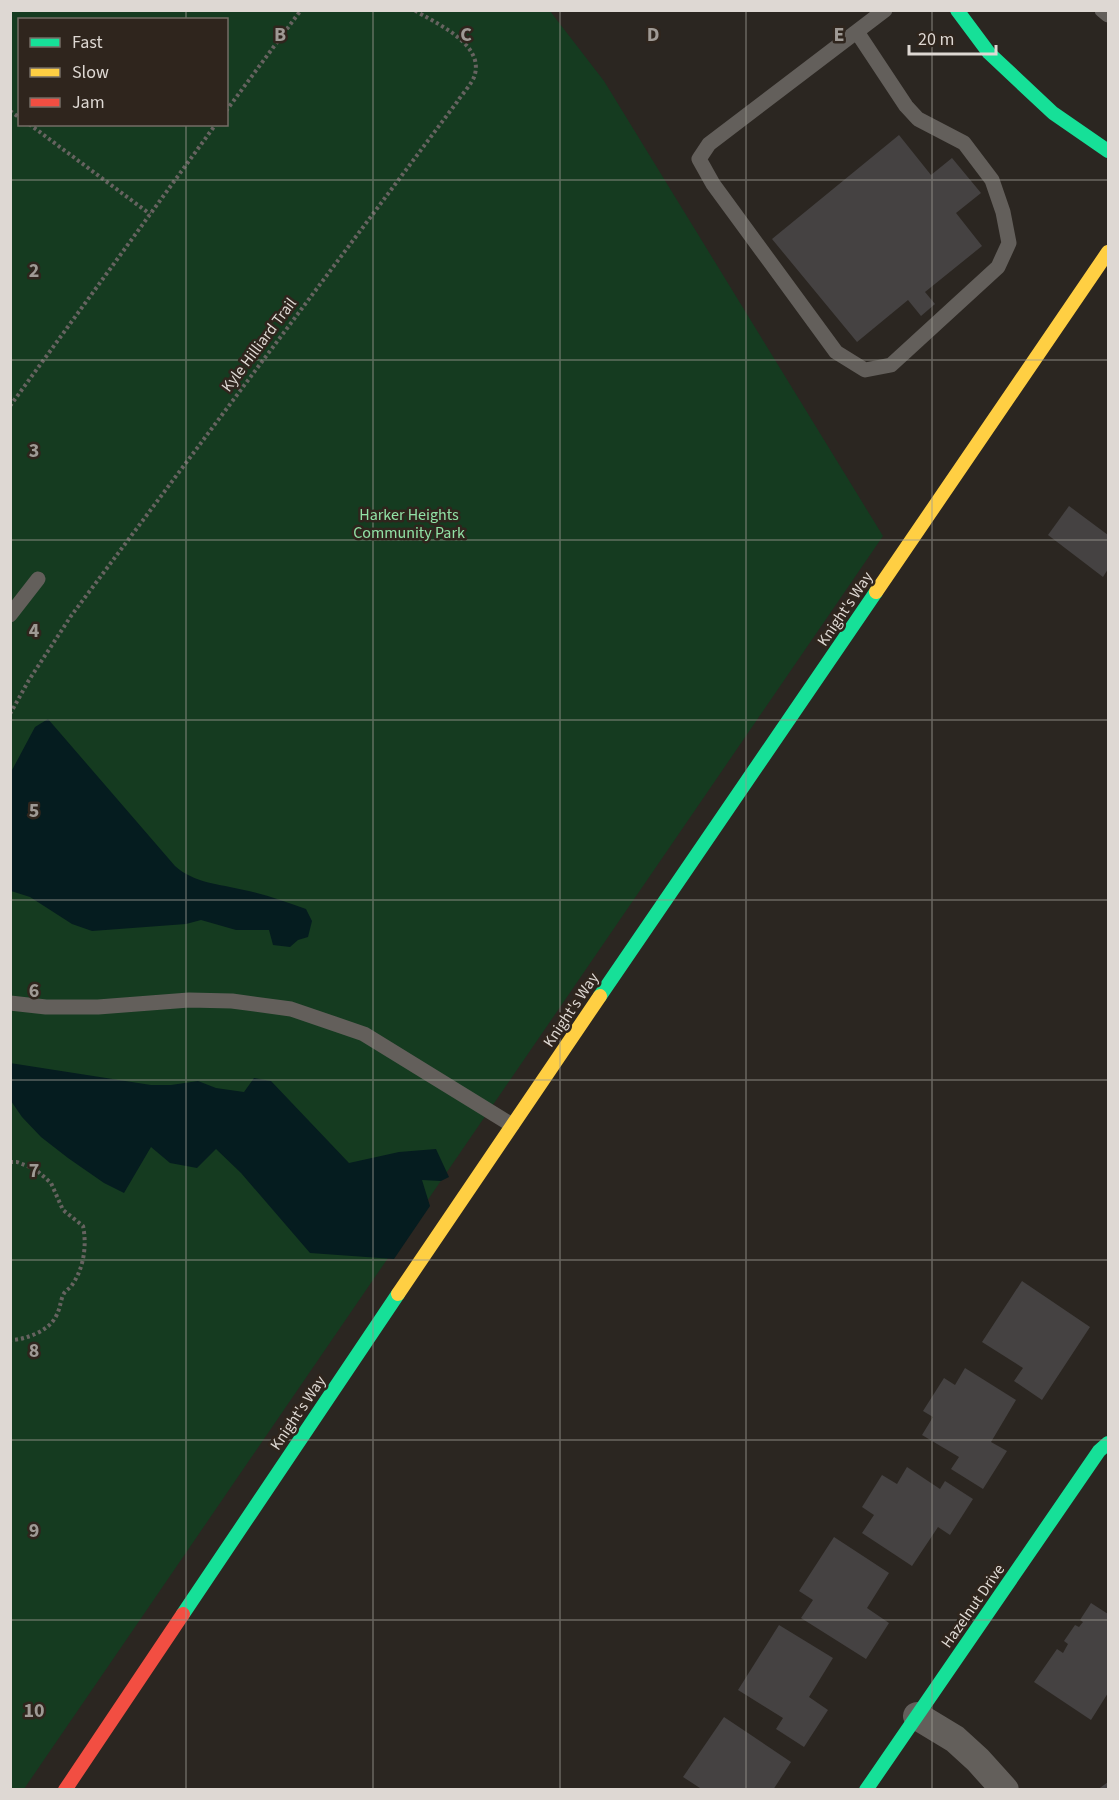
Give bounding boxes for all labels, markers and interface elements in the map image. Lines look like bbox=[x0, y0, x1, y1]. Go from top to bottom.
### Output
legend bbox=[18, 18, 228, 126]
scale bar bbox=[909, 18, 996, 56]
text: B bbox=[274, 21, 286, 49]
text: C bbox=[460, 21, 472, 49]
text: D bbox=[647, 21, 659, 49]
text: E bbox=[834, 21, 844, 49]
text: 20 m bbox=[918, 27, 954, 52]
text: Fast bbox=[72, 30, 103, 55]
text: Slow bbox=[72, 60, 109, 85]
text: Jam bbox=[72, 90, 105, 115]
text: 2 bbox=[29, 257, 39, 285]
street label: Kyle Hilliard Trail bbox=[216, 293, 302, 397]
text: 3 bbox=[29, 437, 39, 465]
park label: Harker Heights Community Park bbox=[353, 504, 465, 544]
street label: Knight's Way bbox=[812, 567, 878, 651]
text: 4 bbox=[29, 617, 40, 645]
text: 5 bbox=[29, 797, 39, 825]
street label: Knight's Way bbox=[538, 968, 604, 1052]
text: 6 bbox=[29, 977, 39, 1005]
text: 7 bbox=[29, 1157, 39, 1185]
text: 8 bbox=[29, 1337, 39, 1365]
street label: Knight's Way bbox=[265, 1371, 331, 1455]
text: 9 bbox=[29, 1517, 39, 1545]
street label: Hazelnut Drive bbox=[936, 1560, 1010, 1652]
text: 10 bbox=[23, 1697, 45, 1725]

